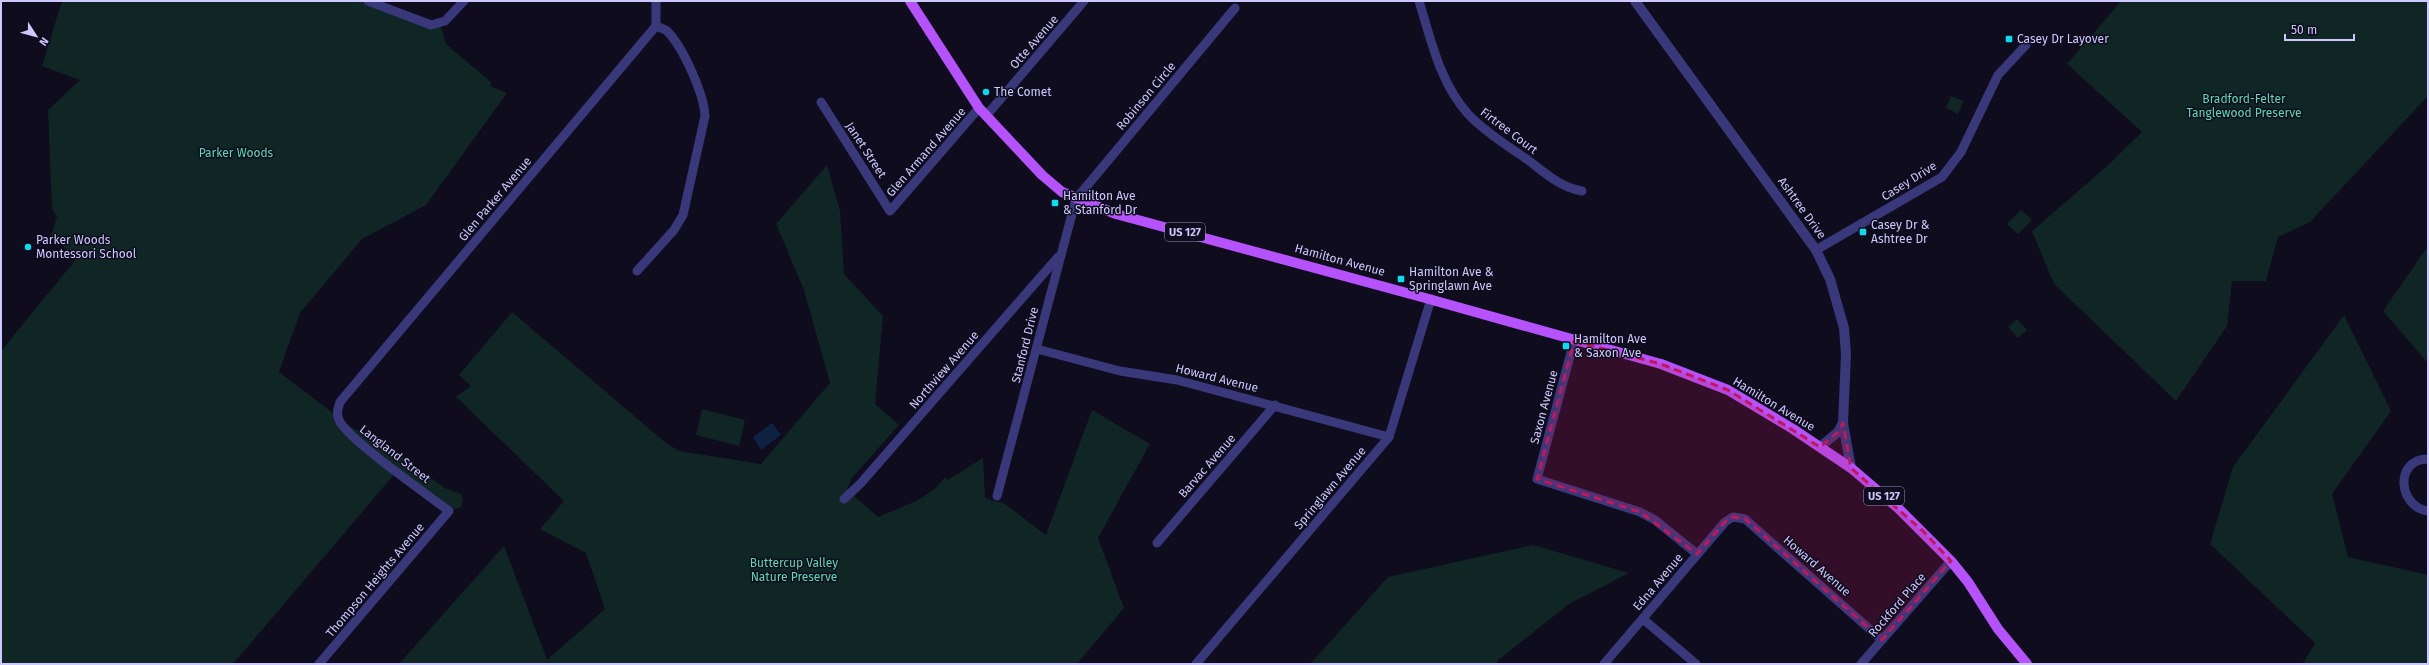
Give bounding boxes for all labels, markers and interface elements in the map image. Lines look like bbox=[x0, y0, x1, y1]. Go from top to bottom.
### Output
street label: Otte Avenue bbox=[1007, 12, 1061, 72]
north arrow bbox=[16, 16, 56, 56]
scale bar bbox=[2285, 16, 2354, 42]
text: 50 m bbox=[2291, 23, 2317, 37]
place label: Casey Dr Layover bbox=[2017, 32, 2109, 46]
marker: Casey Dr Layover bbox=[2004, 34, 2014, 44]
text: N bbox=[36, 35, 51, 48]
street label: Robinson Circle bbox=[1113, 59, 1179, 133]
place label: The Comet bbox=[994, 85, 1052, 99]
marker: The Comet bbox=[981, 87, 991, 97]
park label: Bradford-Felter Tanglewood Preserve bbox=[2186, 92, 2302, 120]
street label: Glen Armand Avenue bbox=[884, 105, 968, 199]
street label: Firtree Court bbox=[1478, 105, 1541, 157]
street label: Janet Street bbox=[843, 119, 890, 181]
park label: Parker Woods bbox=[199, 146, 274, 160]
street label: Glen Parker Avenue bbox=[456, 154, 534, 244]
street label: Casey Drive bbox=[1879, 159, 1939, 203]
street label: Ashtree Drive bbox=[1775, 175, 1829, 241]
place label: Hamilton Ave & Stanford Dr bbox=[1063, 189, 1138, 217]
marker: Hamilton Ave & Stanford Dr bbox=[1050, 198, 1060, 208]
place label: Casey Dr & Ashtree Dr bbox=[1871, 218, 1930, 246]
road number: US 127 bbox=[1165, 223, 1205, 241]
marker: Casey Dr & Ashtree Dr bbox=[1858, 227, 1868, 237]
place label: Parker Woods Montessori School bbox=[36, 233, 137, 261]
street label: Hamilton Avenue bbox=[1293, 241, 1387, 279]
marker: Parker Woods Montessori School bbox=[23, 242, 33, 252]
place label: Hamilton Ave & Springlawn Ave bbox=[1409, 265, 1494, 293]
marker: Hamilton Ave & Springlawn Ave bbox=[1396, 274, 1406, 284]
street label: Stanford Drive bbox=[1009, 305, 1041, 385]
street label: Northview Avenue bbox=[906, 328, 982, 412]
place label: Hamilton Ave & Saxon Ave bbox=[1574, 332, 1647, 360]
marker: Hamilton Ave & Saxon Ave bbox=[1561, 341, 1571, 351]
street label: Howard Avenue bbox=[1174, 361, 1260, 395]
street label: Saxon Avenue bbox=[1527, 369, 1561, 445]
street label: Hamilton Avenue bbox=[1731, 374, 1817, 434]
street label: Langland Street bbox=[357, 422, 434, 486]
street label: Barvac Avenue bbox=[1176, 431, 1238, 501]
street label: Springlawn Avenue bbox=[1291, 444, 1369, 532]
road number: US 127 bbox=[1864, 487, 1904, 505]
street label: Thompson Heights Avenue bbox=[323, 520, 427, 640]
street label: Howard Avenue bbox=[1780, 533, 1854, 599]
street label: Edna Avenue bbox=[1630, 551, 1686, 613]
park label: Buttercup Valley Nature Preserve bbox=[750, 556, 838, 584]
street label: Rockford Place bbox=[1865, 570, 1929, 640]

